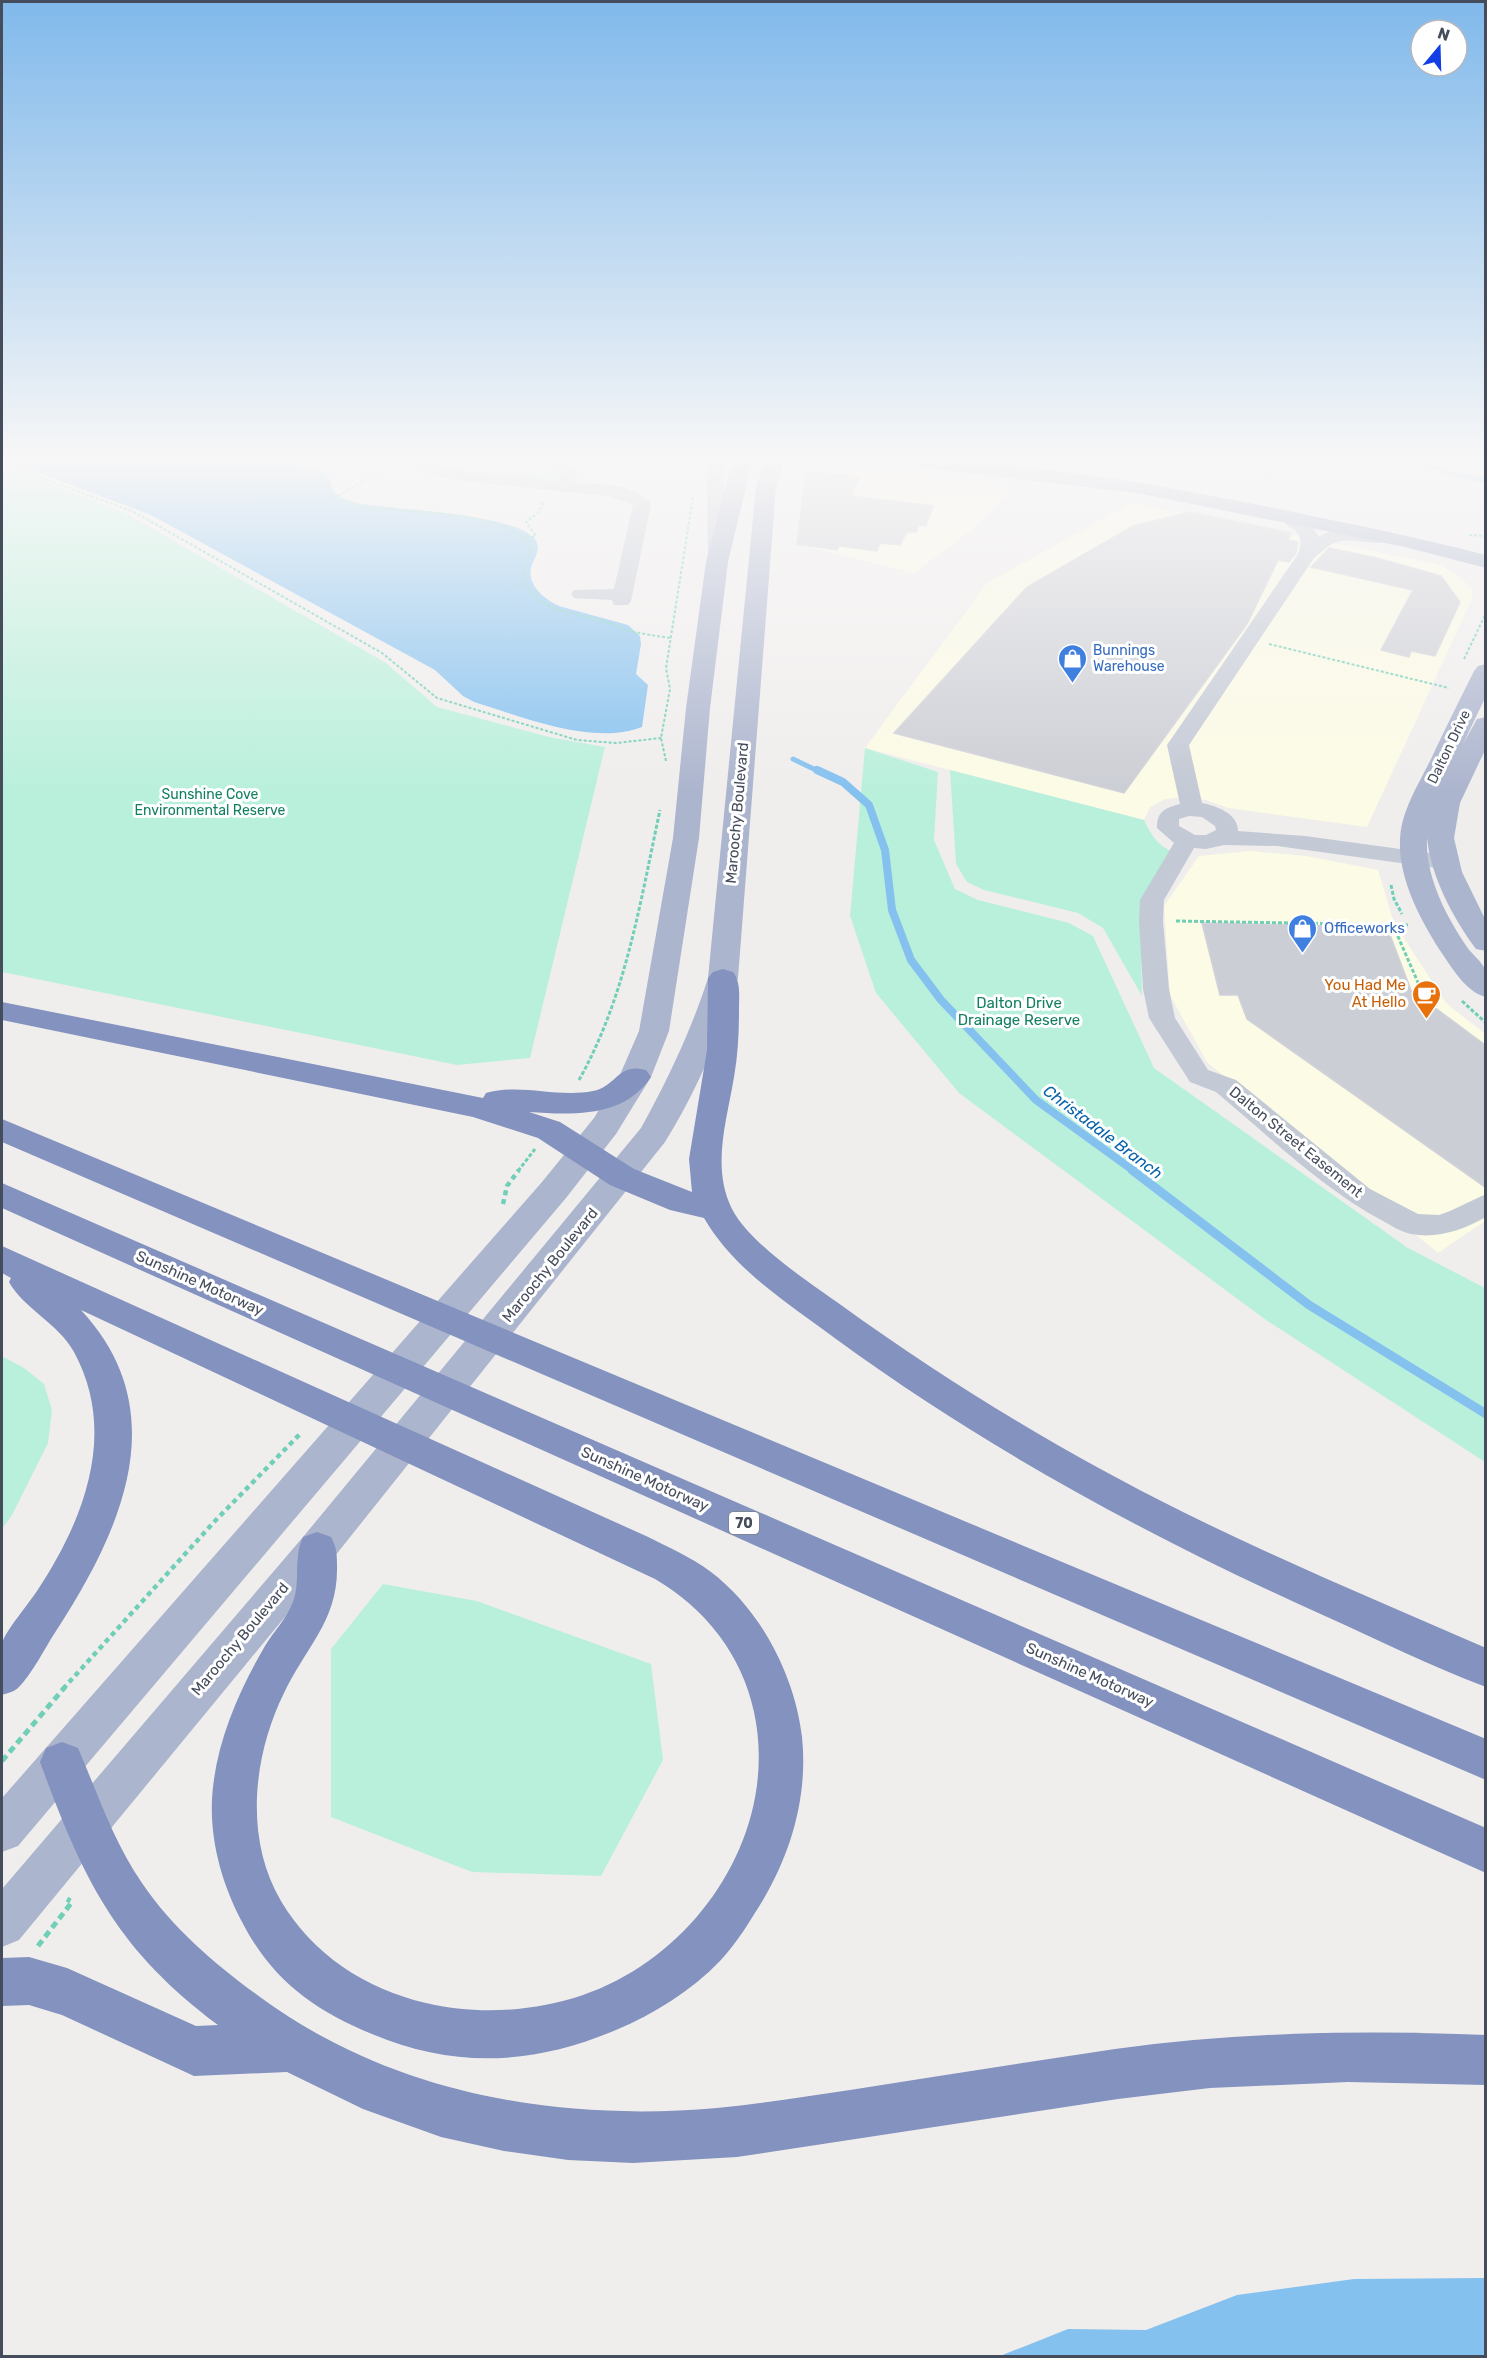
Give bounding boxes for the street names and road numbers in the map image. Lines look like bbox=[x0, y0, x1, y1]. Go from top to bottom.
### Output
street label: Dalton Drive bbox=[1424, 707, 1474, 787]
street label: Maroochy Boulevard bbox=[722, 742, 752, 884]
street label: Dalton Street Easement bbox=[1226, 1083, 1366, 1201]
street label: Maroochy Boulevard bbox=[498, 1204, 602, 1326]
street label: Sunshine Motorway bbox=[133, 1247, 267, 1319]
street label: Sunshine Motorway bbox=[578, 1443, 712, 1515]
road number: 70 bbox=[729, 1512, 759, 1534]
street label: Maroochy Boulevard bbox=[188, 1579, 292, 1699]
street label: Sunshine Motorway bbox=[1023, 1639, 1157, 1711]

